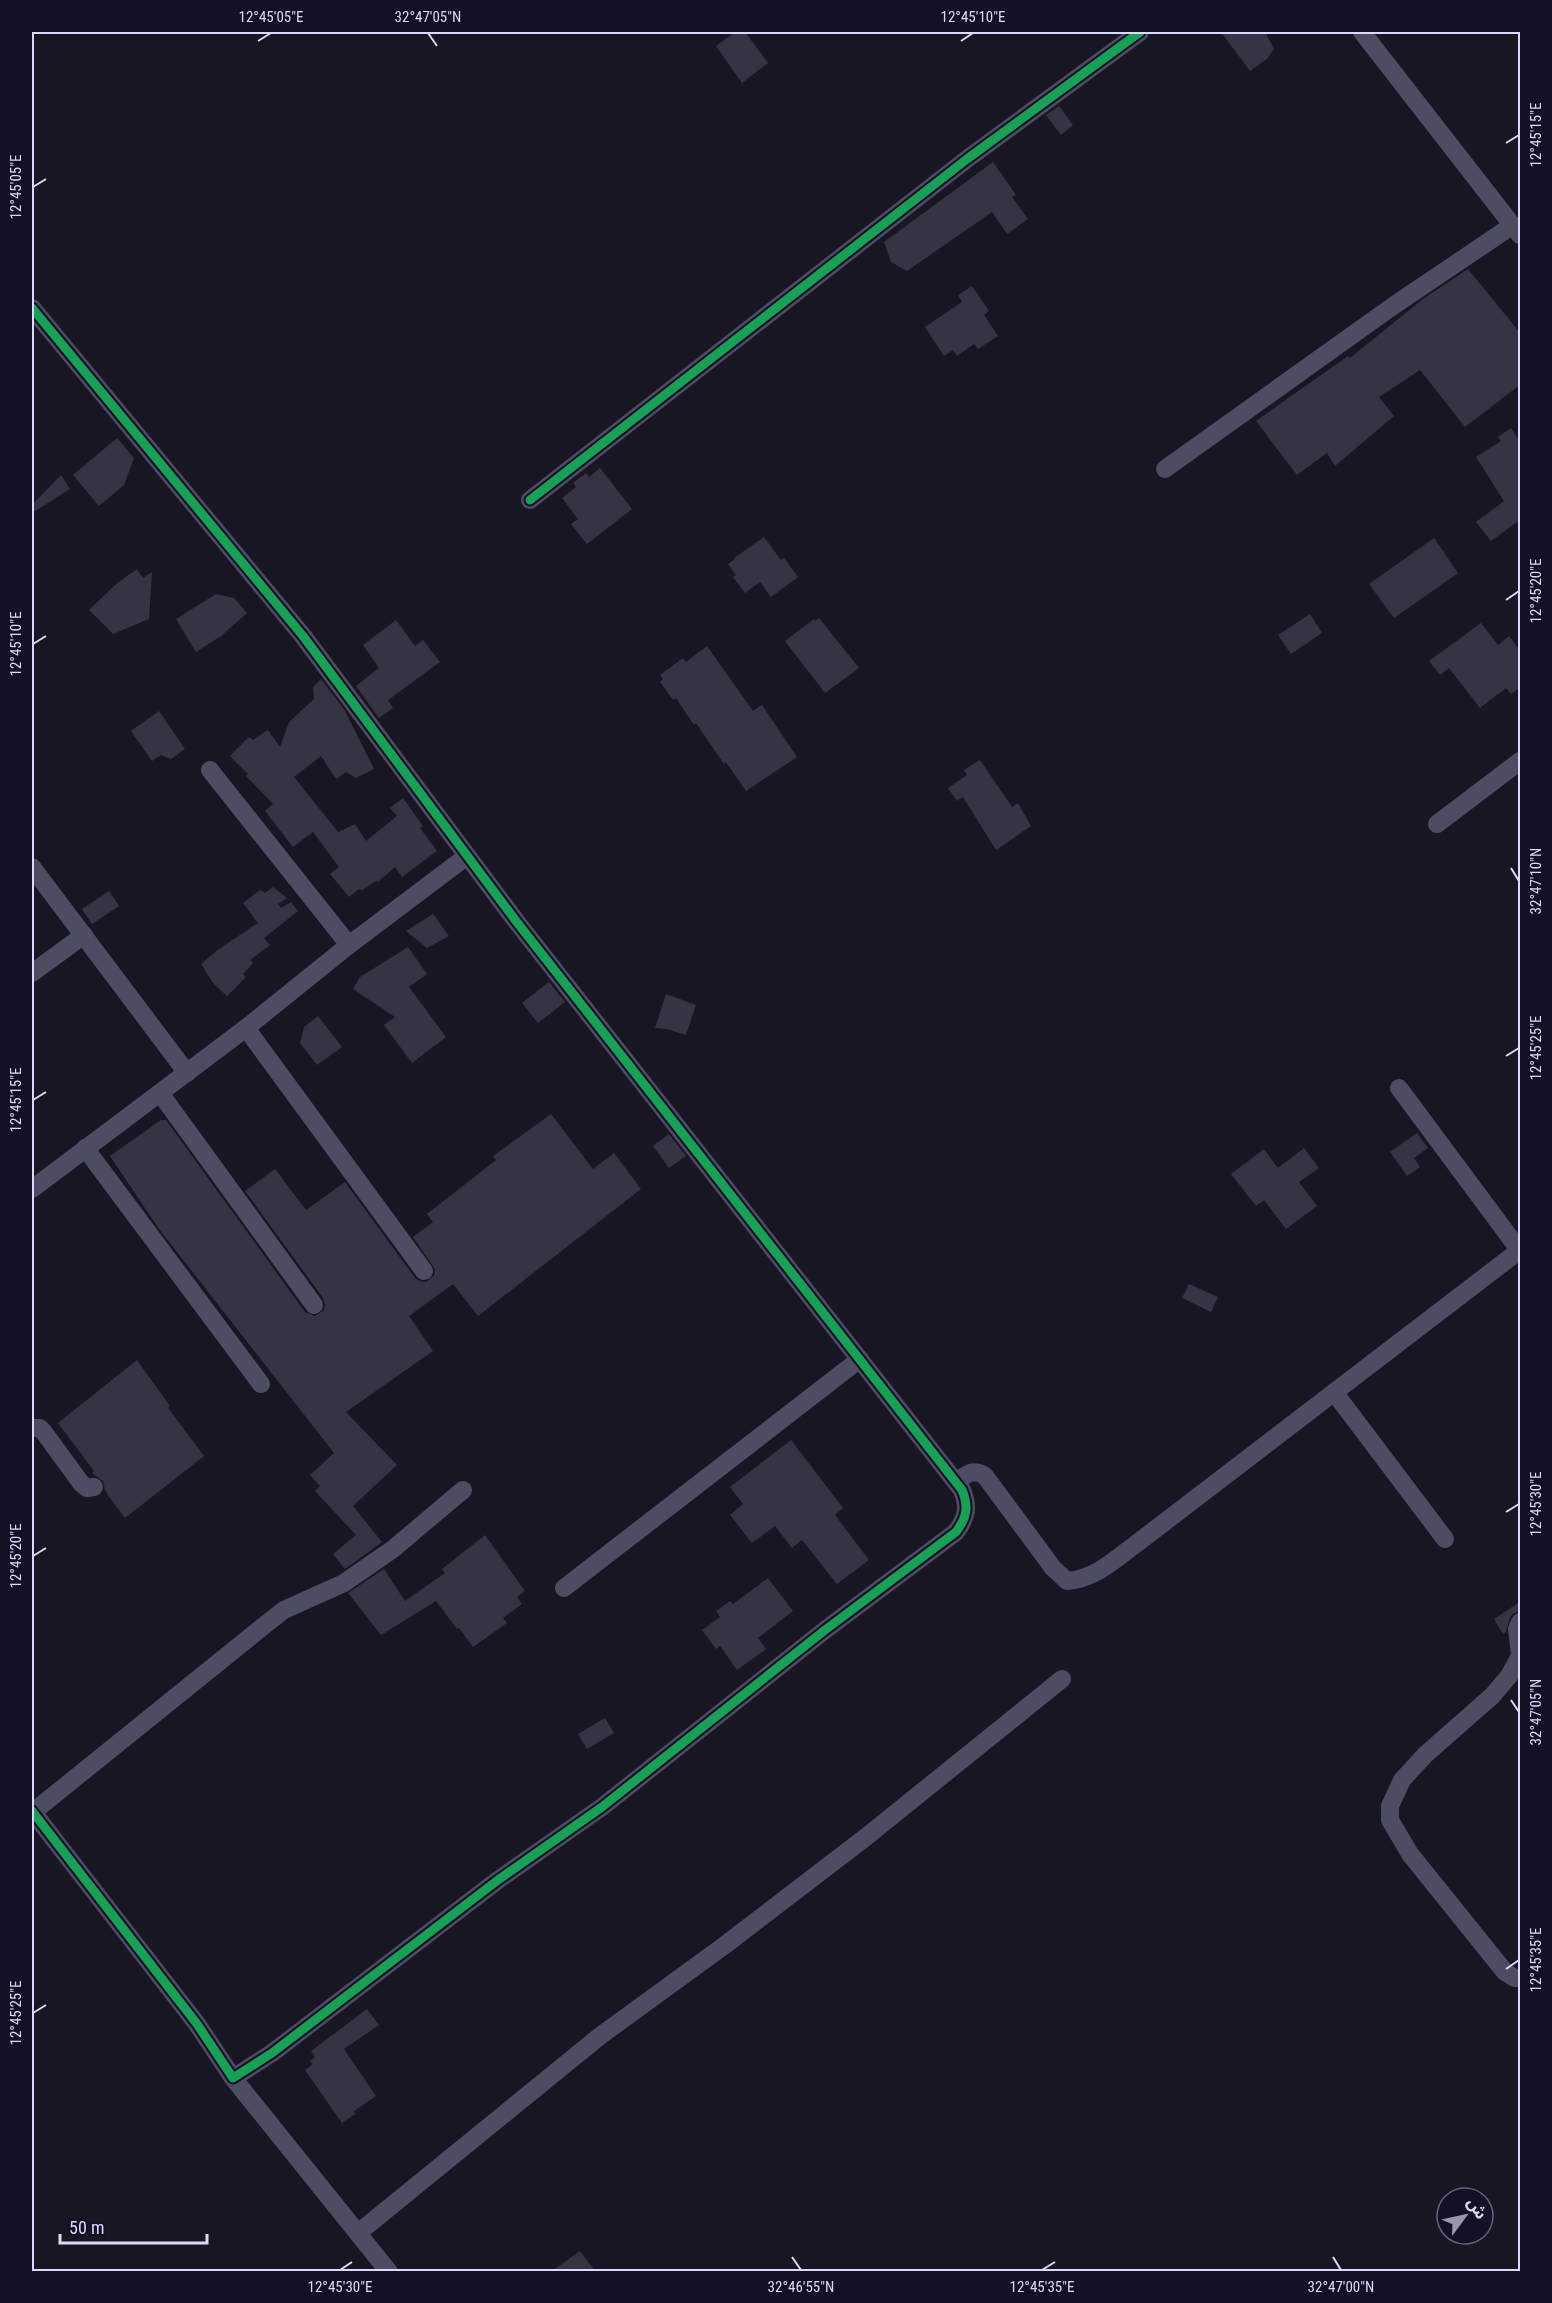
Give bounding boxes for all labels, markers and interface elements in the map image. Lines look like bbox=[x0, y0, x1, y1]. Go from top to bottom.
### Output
text: 12°45'05"E bbox=[239, 8, 303, 26]
text: 32°47'05"N bbox=[395, 8, 461, 26]
text: 12°45'10"E bbox=[941, 8, 1005, 26]
text: 12°45'15"E bbox=[1527, 103, 1545, 167]
text: 12°45'05"E bbox=[7, 155, 25, 219]
text: 12°45'20"E bbox=[1527, 559, 1545, 623]
text: 12°45'10"E bbox=[7, 612, 25, 676]
text: 32°47'10"N bbox=[1527, 848, 1545, 914]
text: 12°45'25"E bbox=[1527, 1016, 1545, 1080]
text: 12°45'15"E bbox=[7, 1068, 25, 1132]
text: 12°45'30"E bbox=[1527, 1472, 1545, 1536]
text: 12°45'20"E bbox=[7, 1524, 25, 1588]
text: 32°47'05"N bbox=[1527, 1679, 1545, 1745]
text: 12°45'35"E bbox=[1527, 1928, 1545, 1992]
text: 12°45'25"E bbox=[7, 1981, 25, 2045]
north arrow bbox=[1435, 2186, 1495, 2246]
text: ش bbox=[1463, 2194, 1491, 2223]
scale bar bbox=[60, 2207, 207, 2245]
text: 50 m bbox=[69, 2217, 104, 2238]
text: 12°45'30"E bbox=[308, 2278, 372, 2296]
text: 32°46'55"N bbox=[768, 2278, 834, 2296]
text: 12°45'35"E bbox=[1010, 2278, 1074, 2296]
text: 32°47'00"N bbox=[1308, 2278, 1374, 2296]

